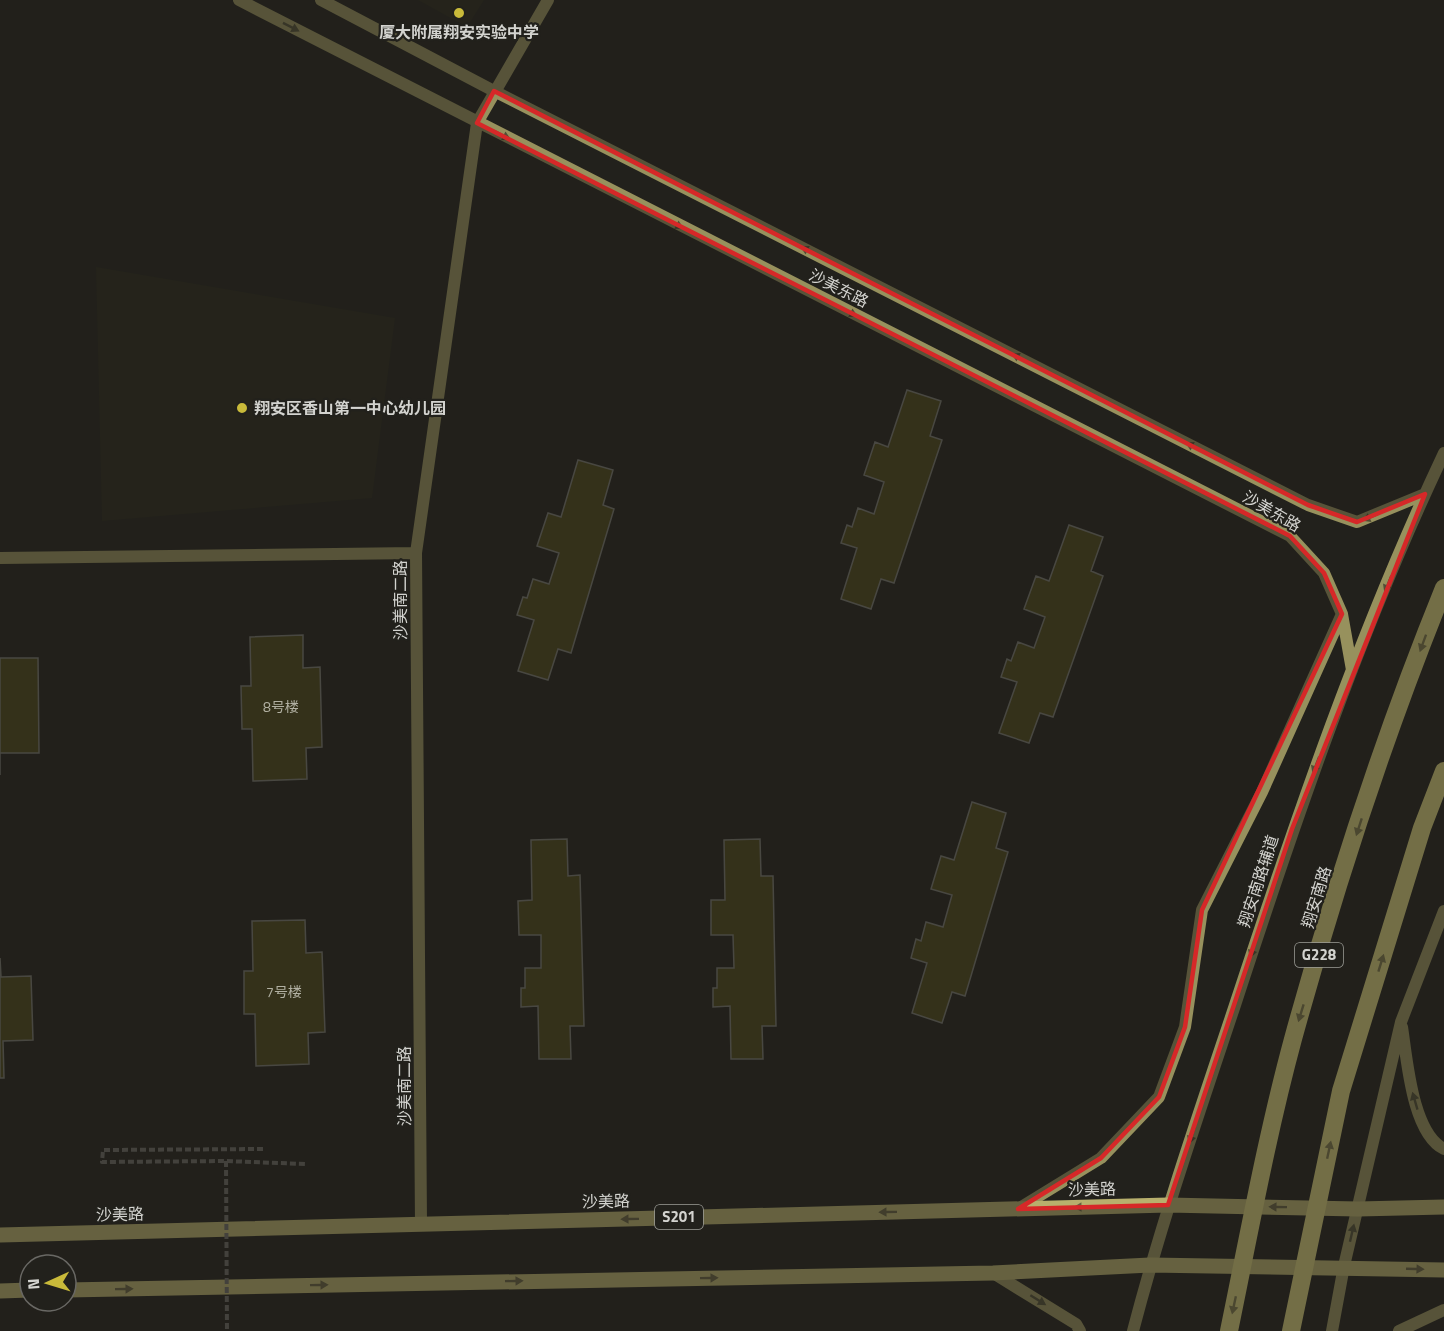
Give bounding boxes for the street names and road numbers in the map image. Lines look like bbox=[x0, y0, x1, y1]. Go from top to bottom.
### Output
street label: 沙美东路 bbox=[805, 263, 873, 313]
street label: 沙美东路 bbox=[1238, 485, 1306, 537]
street label: 沙美南二路 bbox=[388, 560, 412, 640]
street label: 翔安南路辅道 bbox=[1232, 832, 1284, 930]
street label: 翔安南路 bbox=[1295, 863, 1337, 931]
road number: G228 bbox=[1295, 943, 1343, 967]
street label: 沙美南二路 bbox=[392, 1046, 416, 1126]
street label: 沙美路 bbox=[1068, 1177, 1116, 1201]
street label: 沙美路 bbox=[582, 1189, 630, 1213]
street label: 沙美路 bbox=[96, 1202, 144, 1226]
road number: S201 bbox=[655, 1205, 703, 1229]

